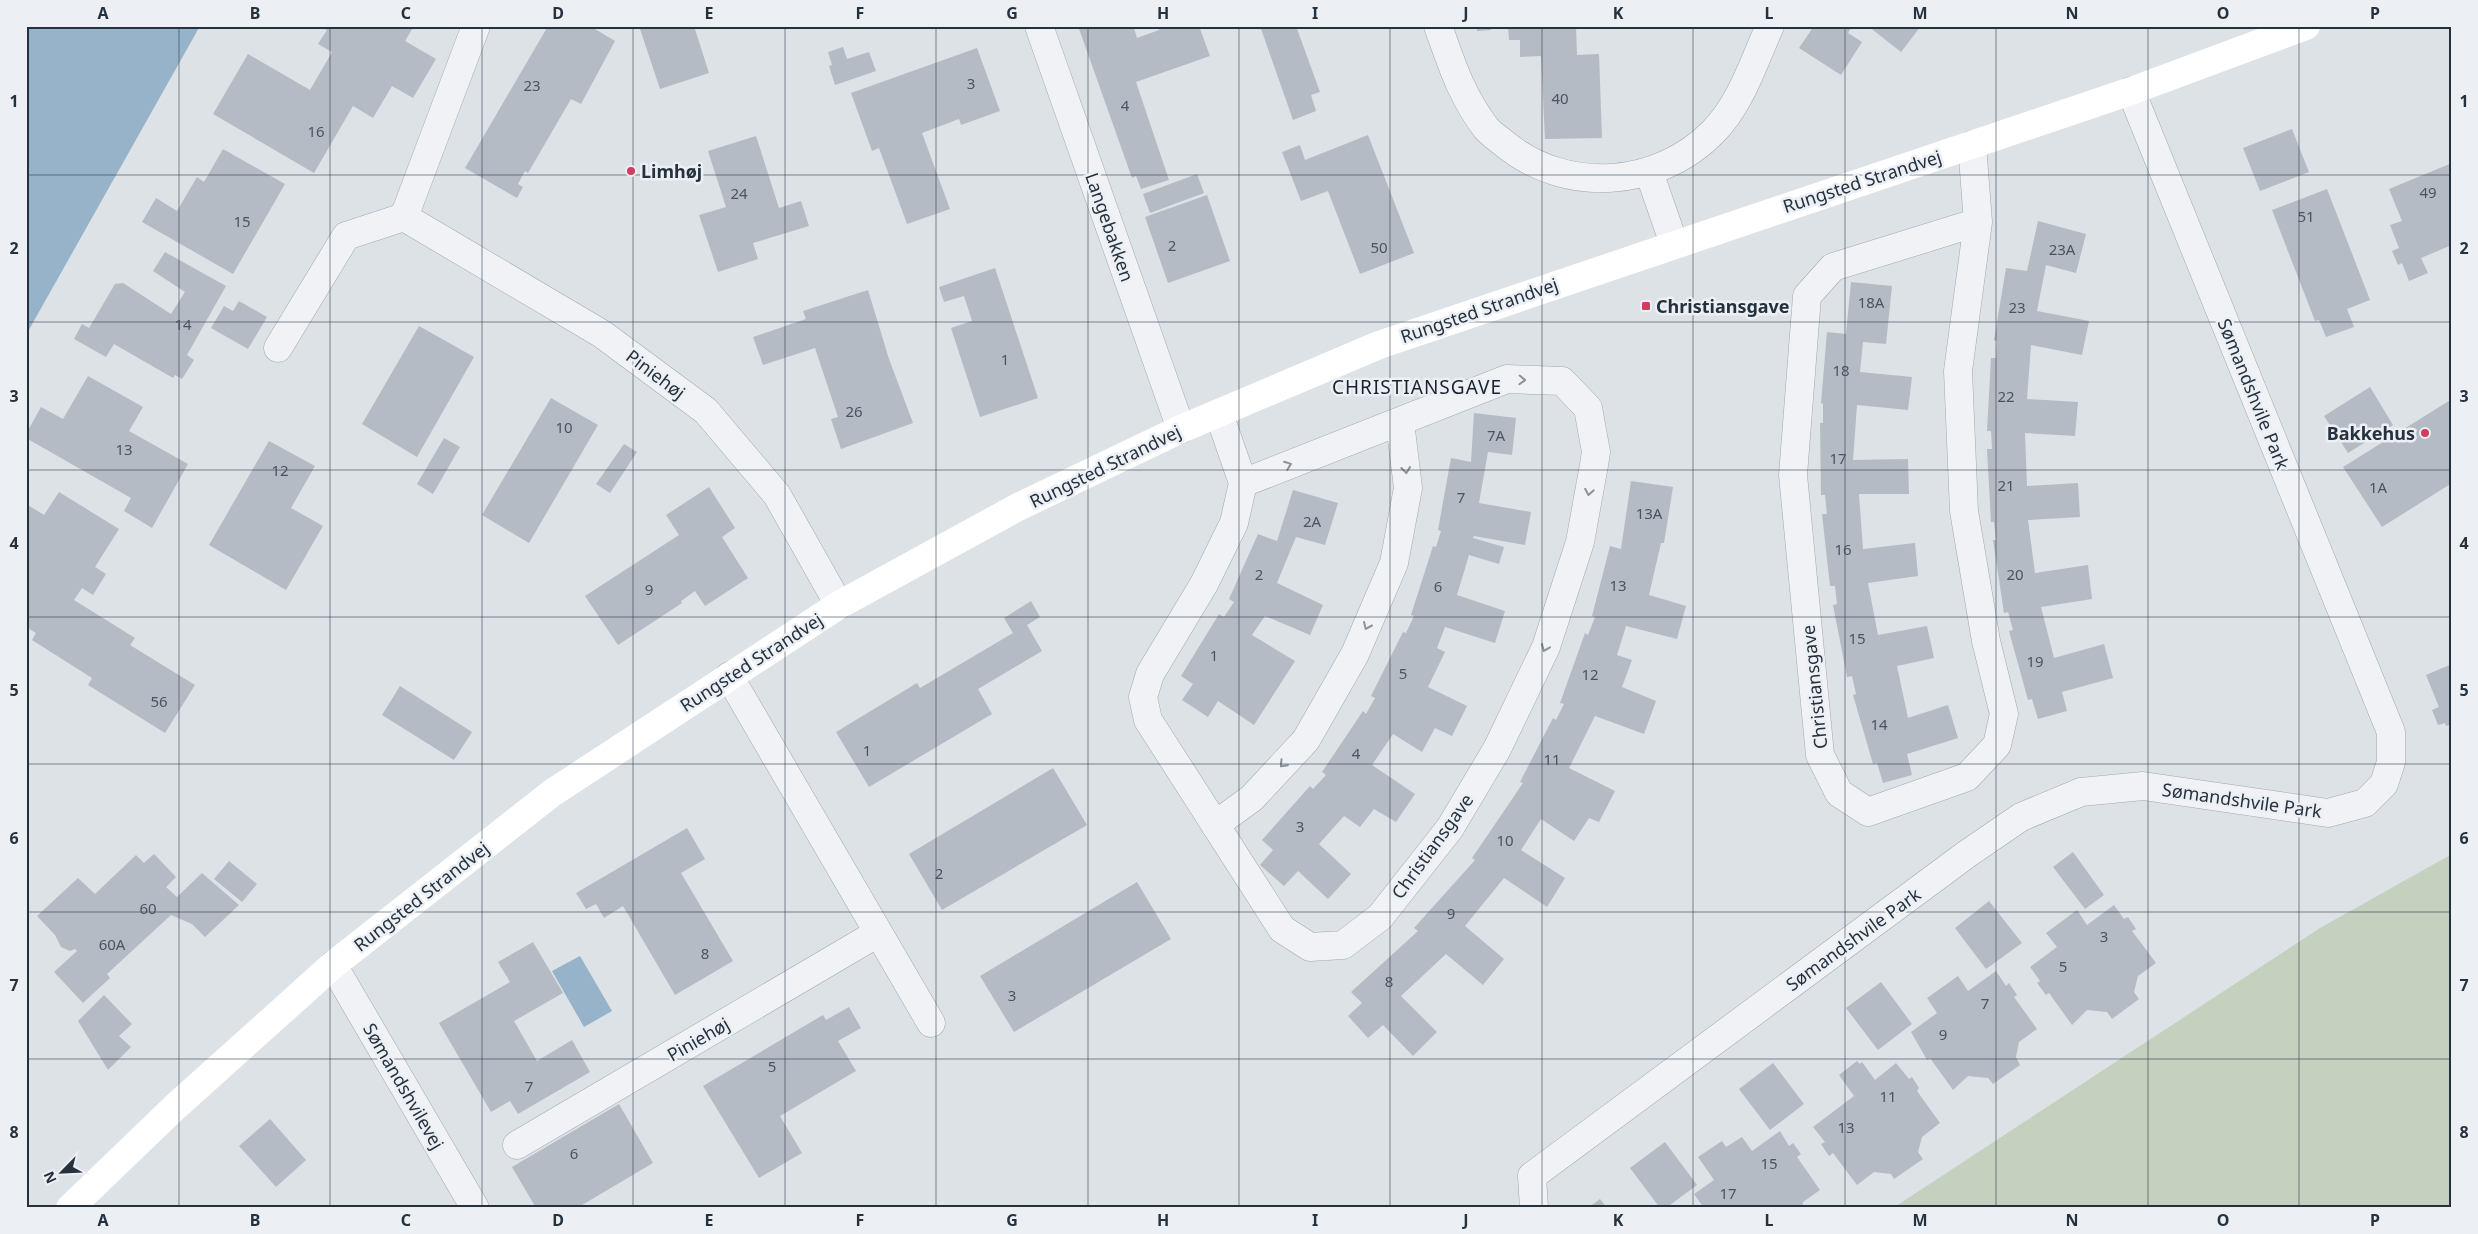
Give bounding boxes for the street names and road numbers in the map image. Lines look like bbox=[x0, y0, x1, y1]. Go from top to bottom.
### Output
street label: Rungsted Strandvej bbox=[1780, 144, 1944, 218]
street label: Langebakken bbox=[1080, 169, 1140, 285]
street label: Rungsted Strandvej bbox=[1397, 272, 1561, 348]
street label: Sømandshvile Park bbox=[2213, 315, 2295, 473]
street label: Piniehøj bbox=[622, 344, 690, 404]
street label: Rungsted Strandvej bbox=[1025, 419, 1185, 513]
street label: Rungsted Strandvej bbox=[675, 607, 827, 717]
street label: Christiansgave bbox=[1796, 624, 1832, 750]
street label: Sømandshvile Park bbox=[2161, 777, 2324, 823]
street label: Christiansgave bbox=[1386, 789, 1478, 903]
street label: Rungsted Strandvej bbox=[349, 836, 493, 956]
street label: Sømandshvile Park bbox=[1781, 882, 1925, 996]
street label: Piniehøj bbox=[663, 1012, 733, 1066]
street label: Sømandshvilevej bbox=[358, 1019, 450, 1153]

